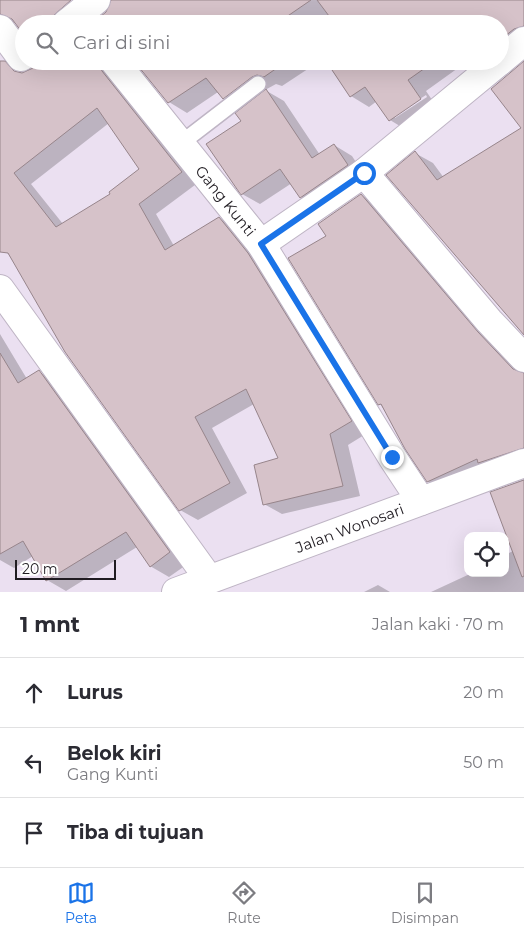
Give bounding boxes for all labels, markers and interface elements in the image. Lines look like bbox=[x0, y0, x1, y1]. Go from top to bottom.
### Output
search box bbox=[15, 15, 509, 70]
icon: search bbox=[33, 29, 61, 57]
text: Cari di sini bbox=[73, 31, 170, 54]
street label: Gang Kunti bbox=[192, 161, 260, 240]
route start bbox=[353, 162, 376, 185]
route end bbox=[381, 446, 404, 469]
street label: Jalan Wonosari bbox=[292, 499, 406, 557]
map controls bbox=[464, 532, 509, 577]
button: locate bbox=[464, 532, 509, 577]
scale bar bbox=[15, 557, 116, 580]
text: 20 m bbox=[22, 560, 58, 578]
text: 1 mnt bbox=[20, 612, 80, 637]
text: Jalan kaki · 70 m bbox=[372, 615, 504, 634]
icon: ahead bbox=[20, 679, 48, 707]
text: Lurus bbox=[67, 681, 123, 704]
text: 20 m bbox=[463, 683, 504, 702]
text: Belok kiri bbox=[67, 742, 162, 765]
icon: left bbox=[20, 749, 48, 777]
text: 50 m bbox=[463, 753, 504, 772]
text: Gang Kunti bbox=[67, 765, 158, 784]
icon: arrive bbox=[20, 819, 48, 847]
text: Tiba di tujuan bbox=[67, 821, 204, 844]
tab: Peta bbox=[65, 879, 97, 927]
tab: Rute bbox=[227, 879, 261, 927]
tab: Disimpan bbox=[391, 879, 459, 927]

